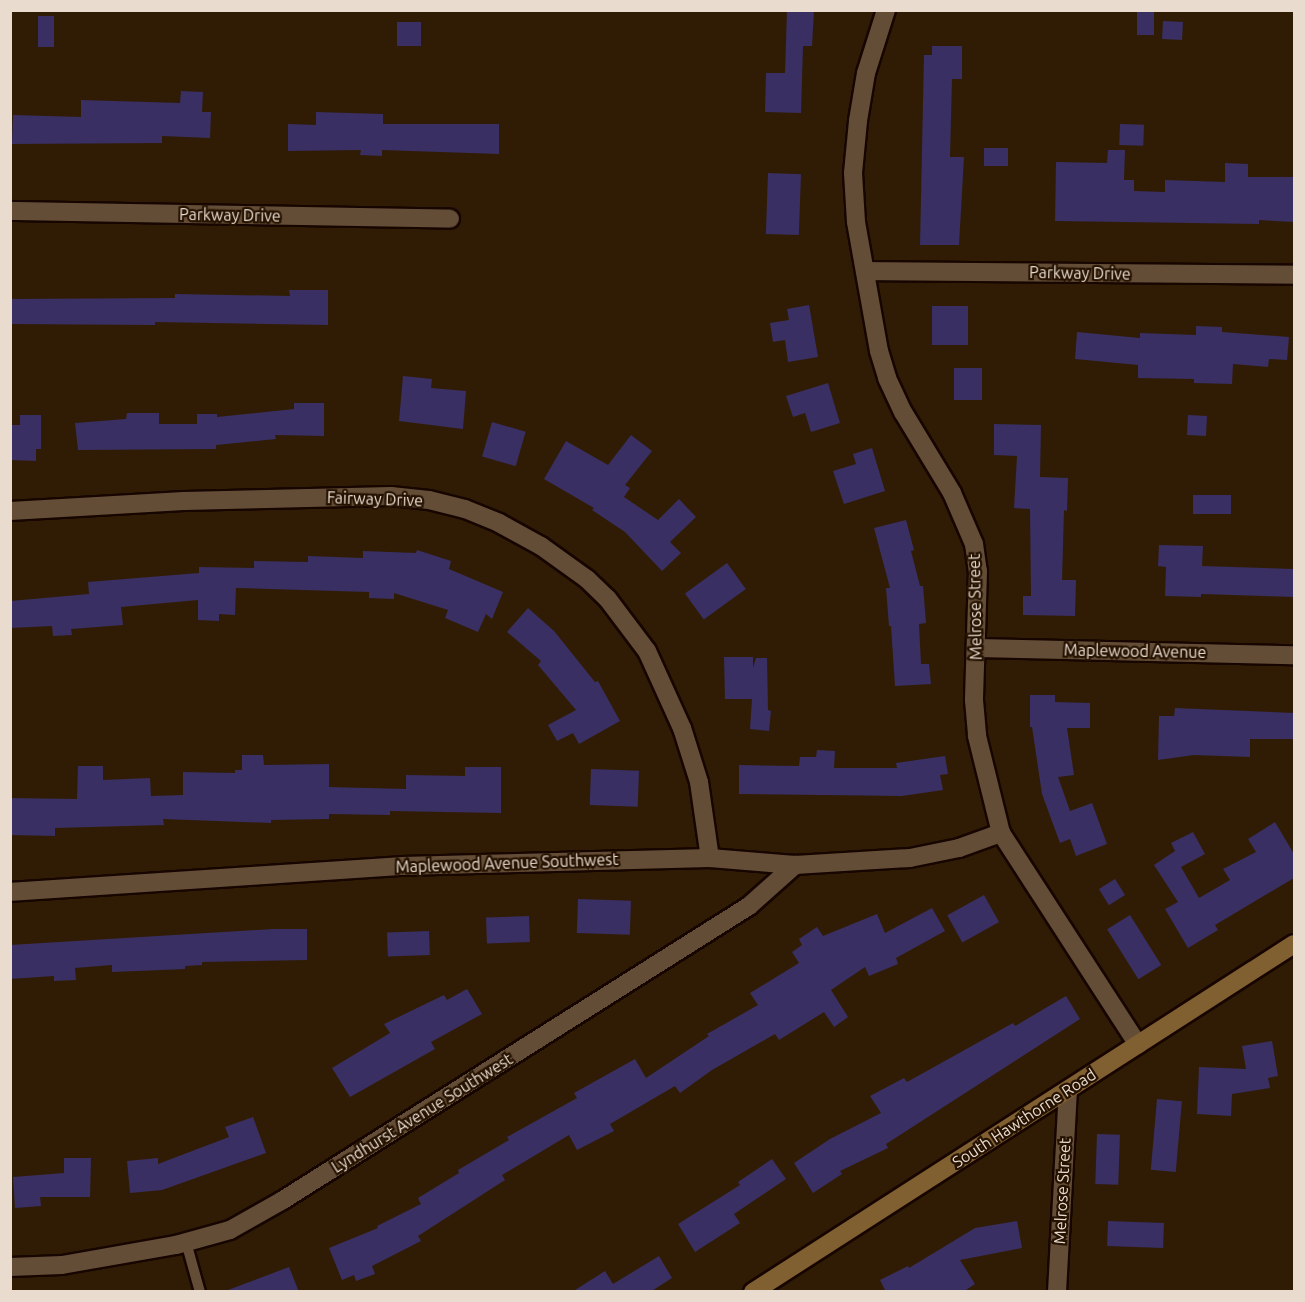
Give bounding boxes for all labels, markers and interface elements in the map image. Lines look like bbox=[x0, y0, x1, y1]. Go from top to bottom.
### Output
street label: Parkway Drive bbox=[179, 205, 281, 225]
street label: Parkway Drive bbox=[1029, 263, 1131, 283]
street label: Fairway Drive bbox=[327, 488, 423, 510]
street label: Melrose Street bbox=[964, 554, 986, 660]
street label: Maplewood Avenue bbox=[1064, 640, 1206, 662]
street label: Maplewood Avenue Southwest bbox=[395, 850, 619, 876]
street label: Lyndhurst Avenue Southwest bbox=[328, 1049, 516, 1177]
street label: South Hawthorne Road bbox=[949, 1064, 1099, 1172]
street label: Melrose Street bbox=[1050, 1137, 1074, 1245]

